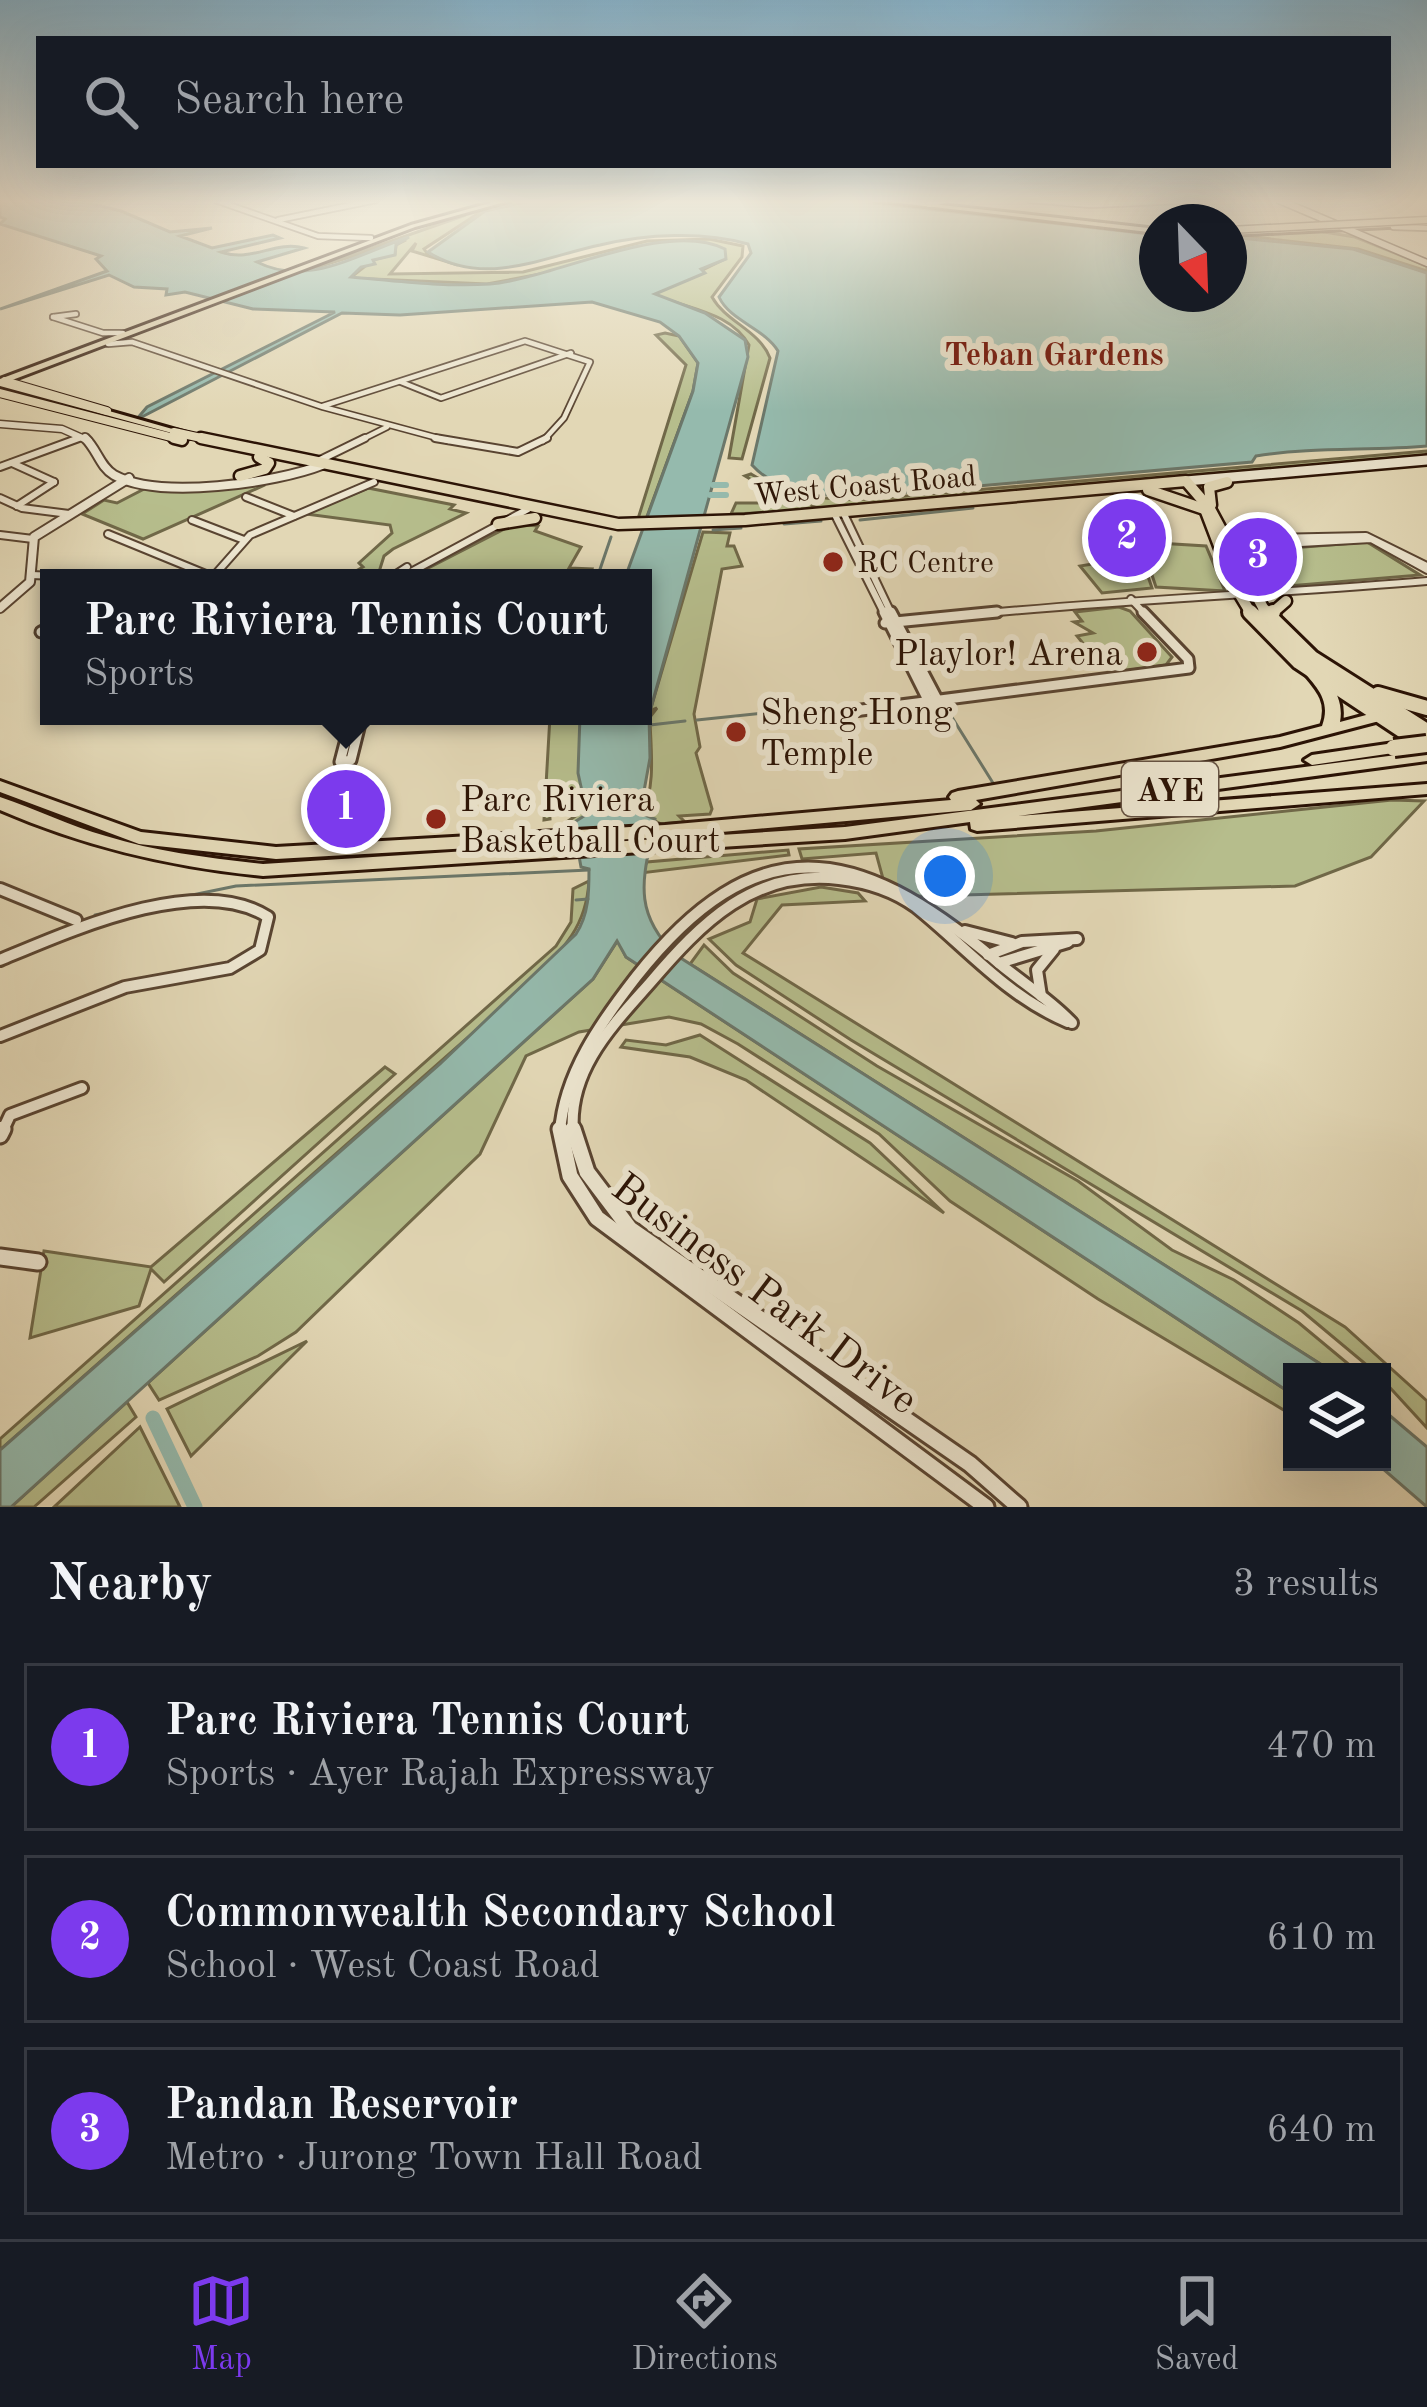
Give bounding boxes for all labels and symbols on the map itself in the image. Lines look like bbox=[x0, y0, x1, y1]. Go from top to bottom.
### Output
north arrow bbox=[1139, 204, 1247, 312]
district label: Teban Gardens bbox=[944, 340, 1164, 373]
street label: West Coast Road bbox=[753, 462, 978, 512]
pin: 2 bbox=[1088, 493, 1166, 583]
pin: 3 bbox=[1219, 512, 1297, 602]
marker: RC Centre bbox=[820, 549, 846, 575]
place label: RC Centre bbox=[857, 549, 994, 579]
place label: Playlor! Arena bbox=[894, 638, 1123, 674]
marker: Playlor! Arena bbox=[1134, 639, 1160, 665]
place label: Sheng Hong Temple bbox=[760, 697, 953, 774]
marker: Sheng Hong Temple bbox=[723, 719, 749, 745]
road number: AYE bbox=[1122, 762, 1218, 816]
pin: 1 bbox=[307, 764, 385, 854]
place label: Parc Riviera Basketball Court bbox=[460, 784, 720, 861]
marker: Parc Riviera Basketball Court bbox=[423, 806, 449, 832]
your location bbox=[915, 846, 975, 906]
street label: Business Park Drive bbox=[603, 1167, 924, 1423]

